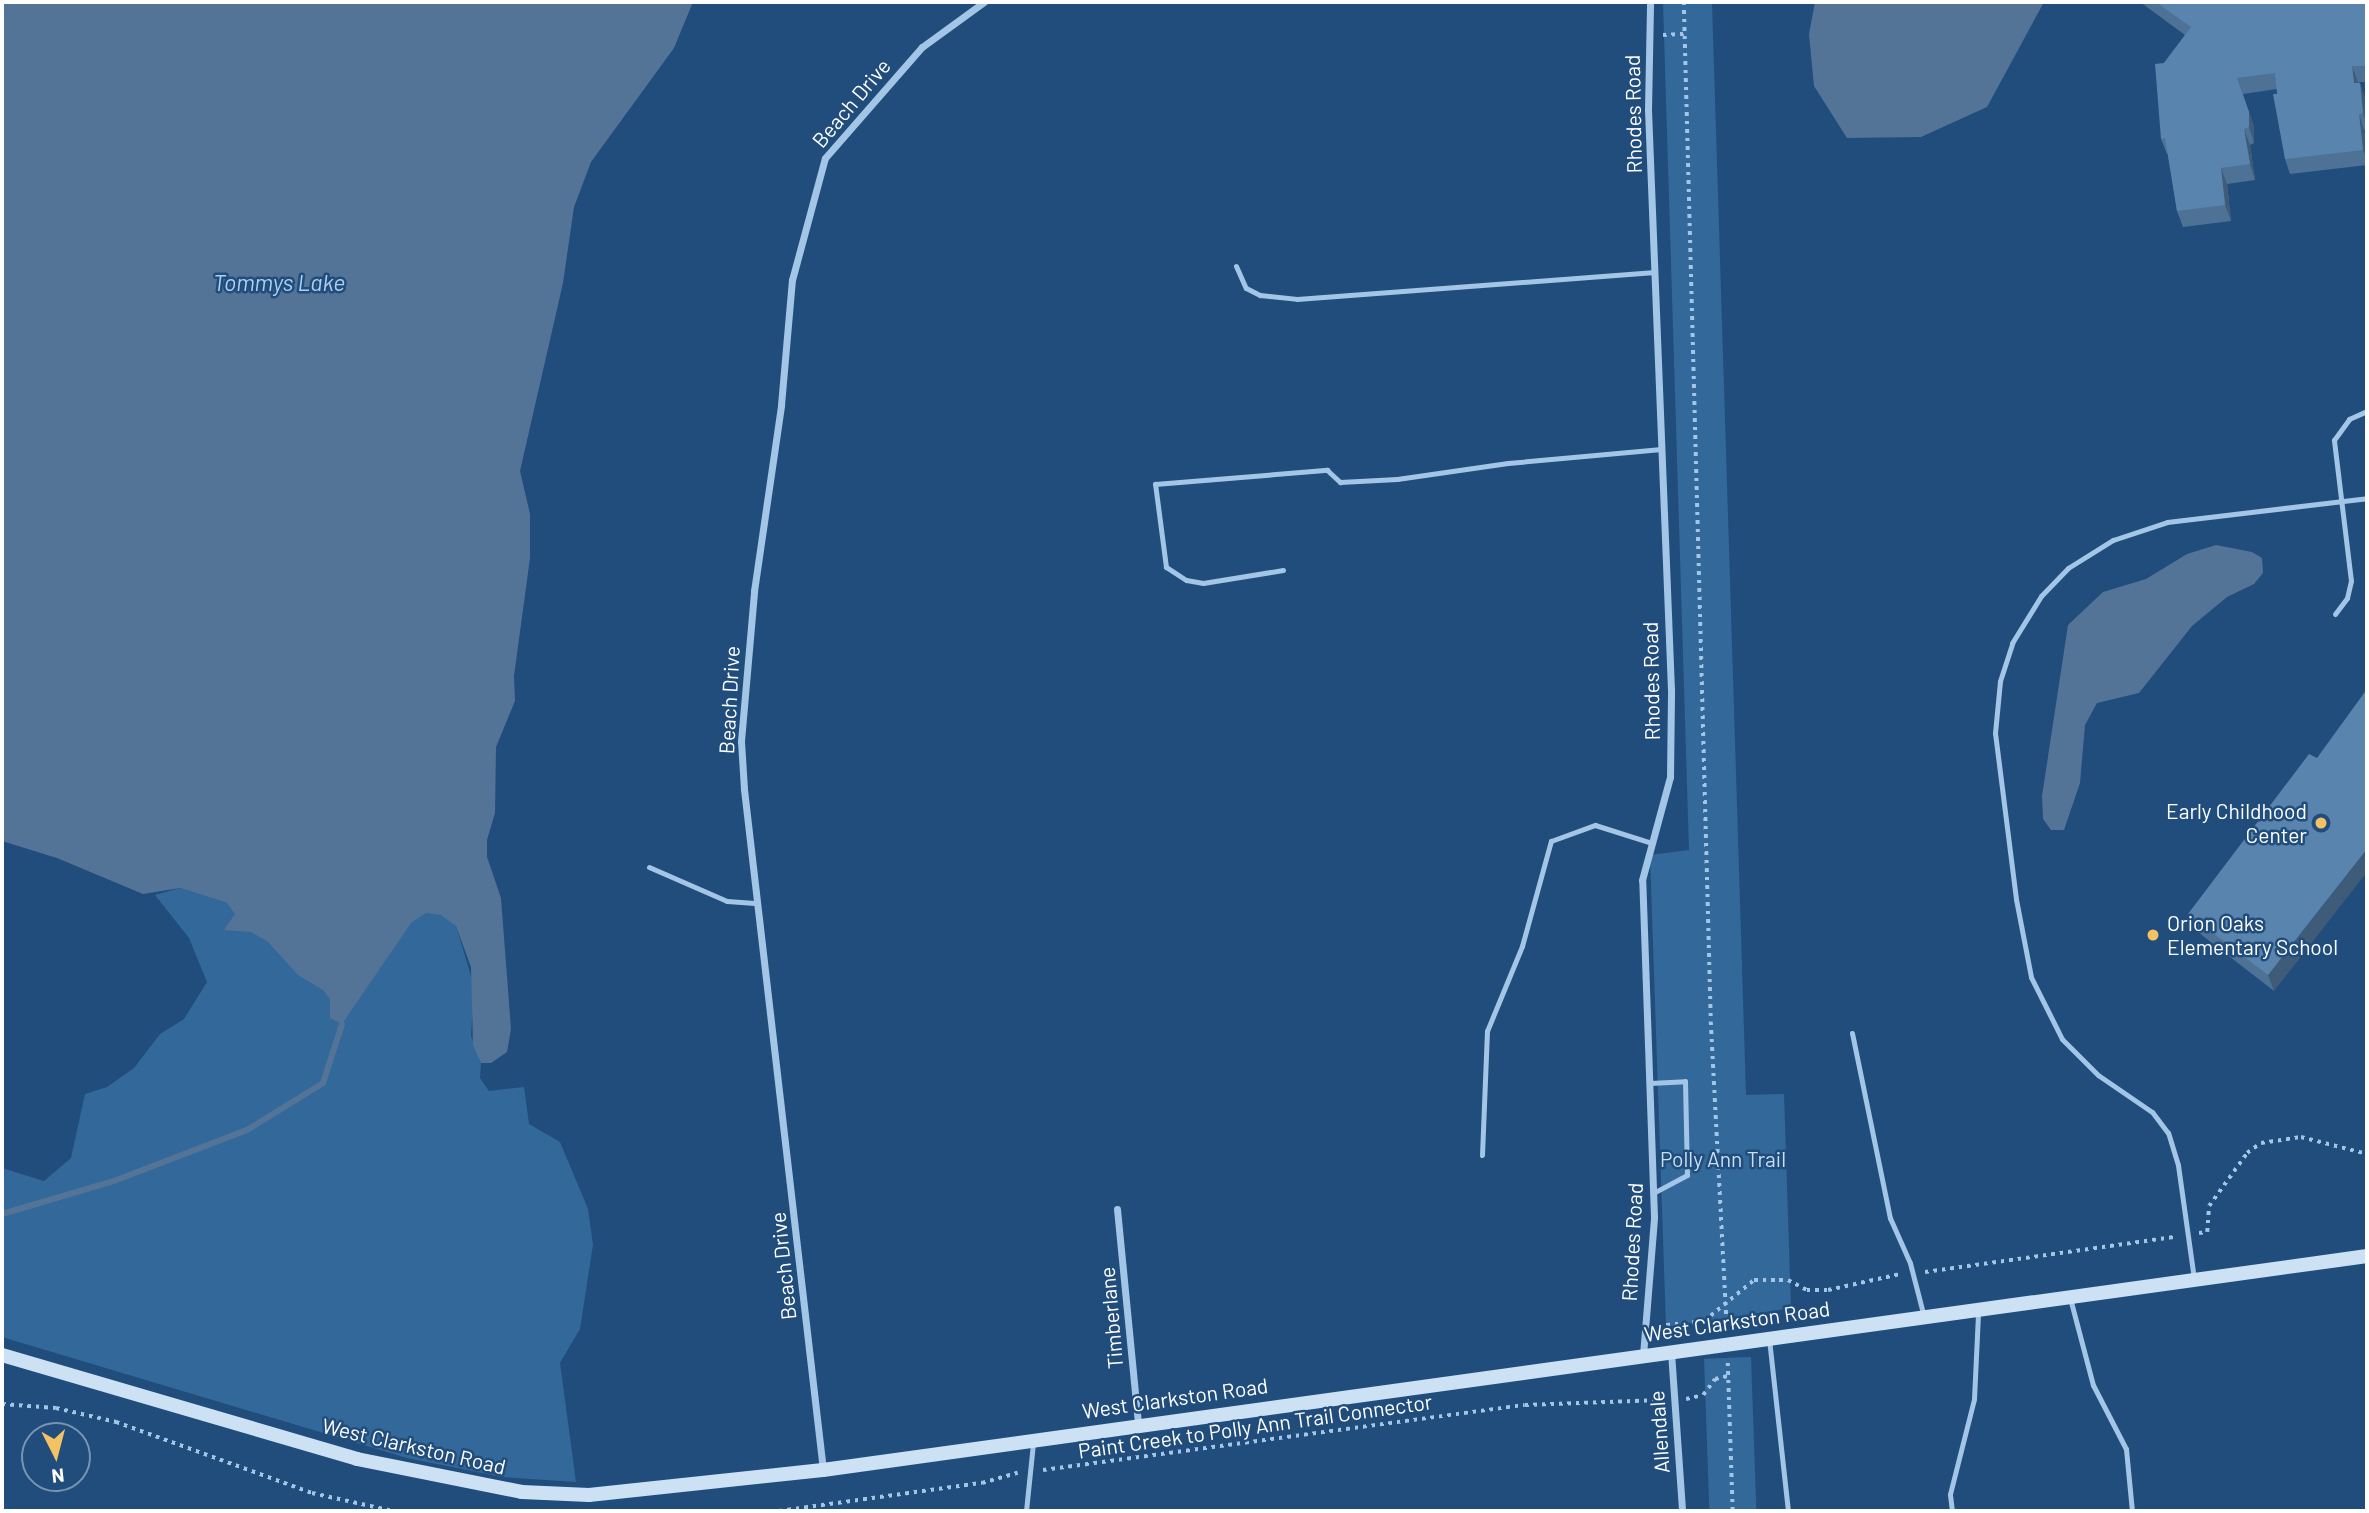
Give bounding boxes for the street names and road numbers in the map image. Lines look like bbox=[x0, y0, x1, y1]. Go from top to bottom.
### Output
street label: Beach Drive bbox=[807, 53, 895, 153]
street label: Rhodes Road bbox=[1619, 54, 1647, 174]
street label: Rhodes Road bbox=[1637, 621, 1665, 741]
street label: Beach Drive bbox=[714, 645, 744, 755]
street label: Rhodes Road bbox=[1616, 1182, 1648, 1302]
street label: Beach Drive bbox=[765, 1211, 801, 1321]
street label: Timberlane bbox=[1094, 1266, 1128, 1370]
street label: West Clarkston Road bbox=[1642, 1295, 1832, 1347]
street label: West Clarkston Road bbox=[1080, 1372, 1270, 1424]
street label: Paint Creek to Polly Ann Trail Connector bbox=[1076, 1389, 1434, 1463]
street label: Allendale bbox=[1644, 1390, 1674, 1474]
street label: West Clarkston Road bbox=[320, 1413, 508, 1479]

